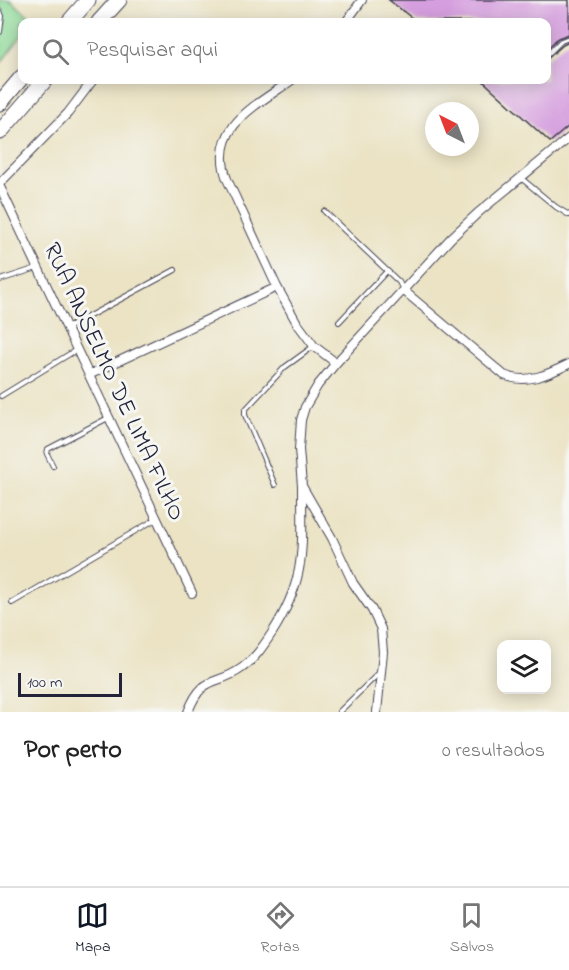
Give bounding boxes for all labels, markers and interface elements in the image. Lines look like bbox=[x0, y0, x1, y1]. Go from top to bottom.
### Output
search box bbox=[18, 18, 551, 84]
icon: search bbox=[39, 35, 72, 68]
text: Pesquisar aqui bbox=[87, 35, 218, 67]
north arrow bbox=[425, 102, 479, 156]
street label: RUA ANSELMO DE LIMA FILHO bbox=[33, 237, 193, 527]
map controls bbox=[497, 640, 551, 694]
button: layers bbox=[497, 640, 551, 694]
scale bar bbox=[18, 670, 122, 698]
text: 100 m bbox=[27, 671, 62, 695]
text: Por perto bbox=[24, 732, 122, 770]
text: 0 resultados bbox=[442, 737, 545, 766]
tab: Mapa bbox=[75, 899, 111, 959]
tab: Rotas bbox=[261, 899, 300, 959]
tab: Salvos bbox=[450, 899, 494, 959]

